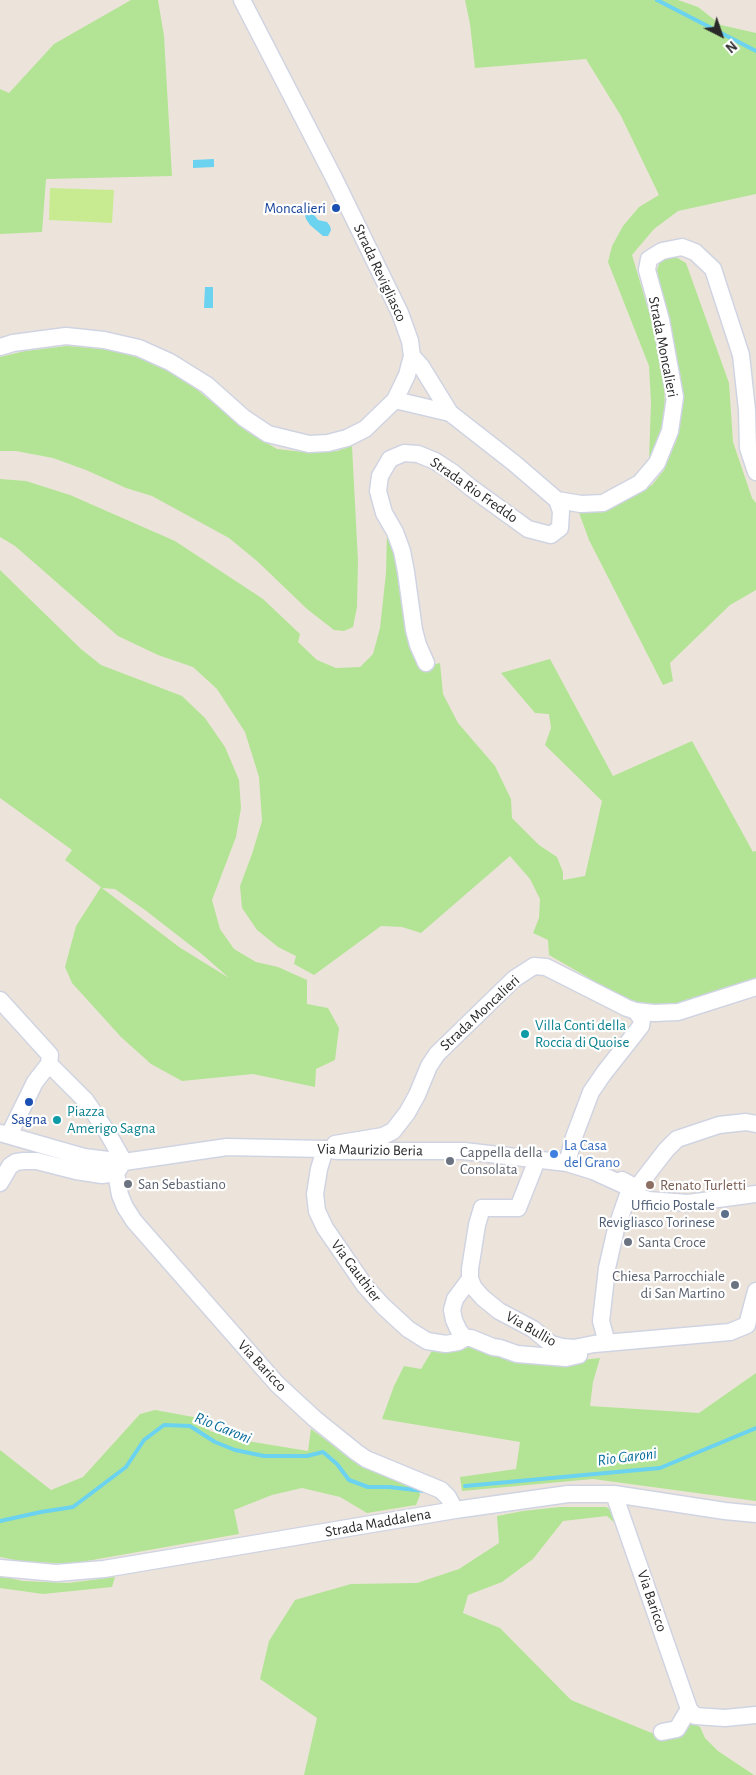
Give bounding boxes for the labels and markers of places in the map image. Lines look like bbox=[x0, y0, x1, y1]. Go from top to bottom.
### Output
place label: Moncalieri bbox=[264, 199, 326, 217]
marker: Moncalieri bbox=[330, 202, 342, 214]
place label: Villa Conti della Roccia di Quoise bbox=[535, 1016, 629, 1051]
marker: Villa Conti della Roccia di Quoise bbox=[519, 1028, 531, 1040]
marker: Sagna bbox=[23, 1096, 35, 1108]
place label: Piazza Amerigo Sagna bbox=[67, 1102, 156, 1137]
place label: Sagna bbox=[11, 1110, 47, 1128]
marker: Piazza Amerigo Sagna bbox=[51, 1114, 63, 1126]
place label: La Casa del Grano bbox=[564, 1136, 620, 1171]
place label: Cappella della Consolata bbox=[460, 1143, 543, 1178]
marker: La Casa del Grano bbox=[548, 1148, 560, 1160]
marker: Cappella della Consolata bbox=[444, 1155, 456, 1167]
place label: San Sebastiano bbox=[138, 1175, 226, 1193]
place label: Renato Turletti bbox=[660, 1176, 746, 1194]
marker: San Sebastiano bbox=[122, 1178, 134, 1190]
marker: Renato Turletti bbox=[644, 1179, 656, 1191]
place label: Ufficio Postale Revigliasco Torinese bbox=[598, 1196, 715, 1231]
marker: Ufficio Postale Revigliasco Torinese bbox=[719, 1208, 731, 1220]
place label: Santa Croce bbox=[638, 1233, 706, 1251]
marker: Santa Croce bbox=[622, 1236, 634, 1248]
place label: Chiesa Parrocchiale di San Martino bbox=[612, 1267, 725, 1302]
marker: Chiesa Parrocchiale di San Martino bbox=[729, 1279, 741, 1291]

